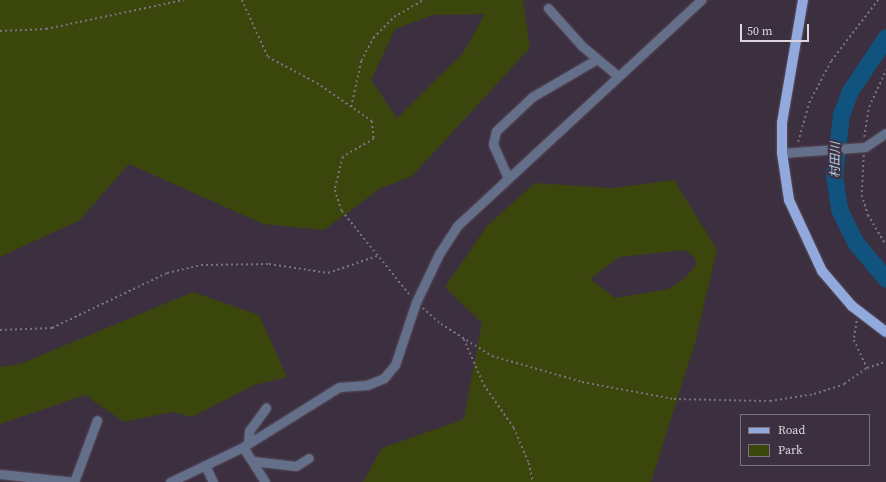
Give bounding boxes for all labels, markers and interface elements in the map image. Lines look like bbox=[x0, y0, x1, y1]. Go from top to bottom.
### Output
scale bar bbox=[742, 16, 811, 42]
text: 50 m bbox=[747, 23, 773, 39]
water label: 村田川 bbox=[828, 142, 844, 178]
legend bbox=[740, 414, 870, 466]
text: Road bbox=[778, 422, 805, 438]
text: Park bbox=[778, 442, 803, 458]

